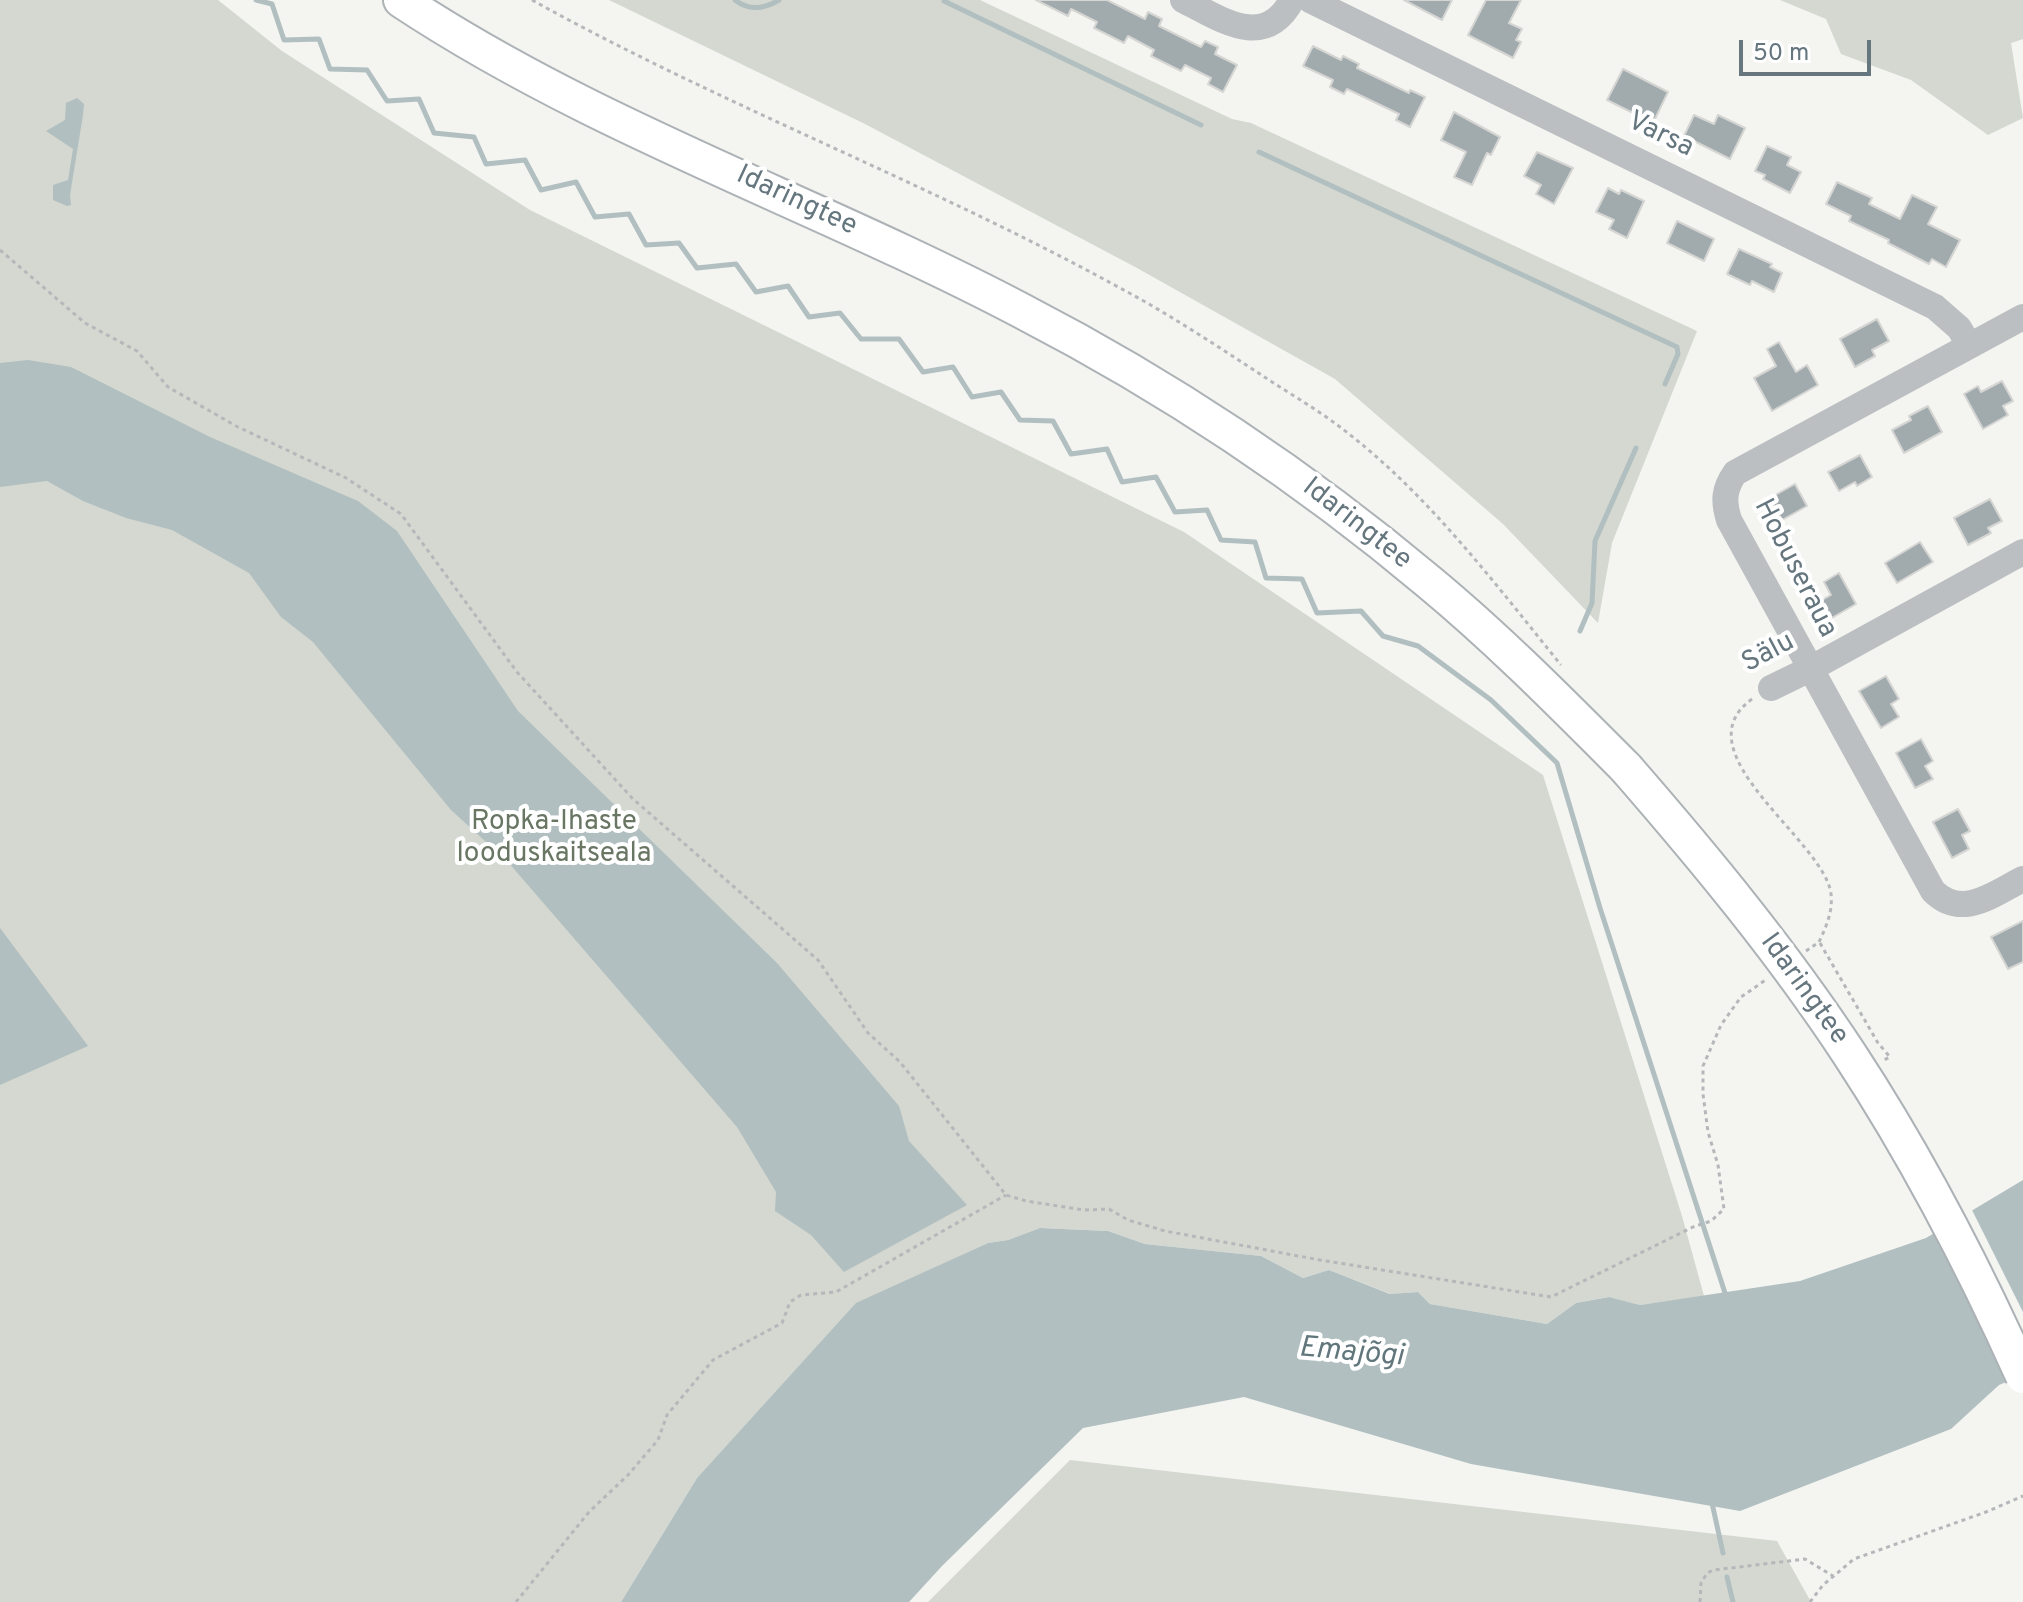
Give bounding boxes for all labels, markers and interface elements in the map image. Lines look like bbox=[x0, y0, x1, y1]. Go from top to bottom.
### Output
scale bar bbox=[1743, 24, 1875, 74]
text: 50 m bbox=[1753, 39, 1809, 69]
street label: Varsa bbox=[1621, 106, 1699, 166]
street label: Idaringtee bbox=[730, 159, 862, 245]
street label: Idaringtee bbox=[1295, 472, 1417, 578]
street label: Hobuseraua bbox=[1745, 494, 1843, 644]
street label: Sälu bbox=[1737, 626, 1801, 682]
park label: Ropka-Ihaste looduskaitseala bbox=[456, 806, 652, 872]
street label: Idaringtee bbox=[1751, 928, 1855, 1052]
water label: Emajõgi bbox=[1297, 1332, 1405, 1376]

